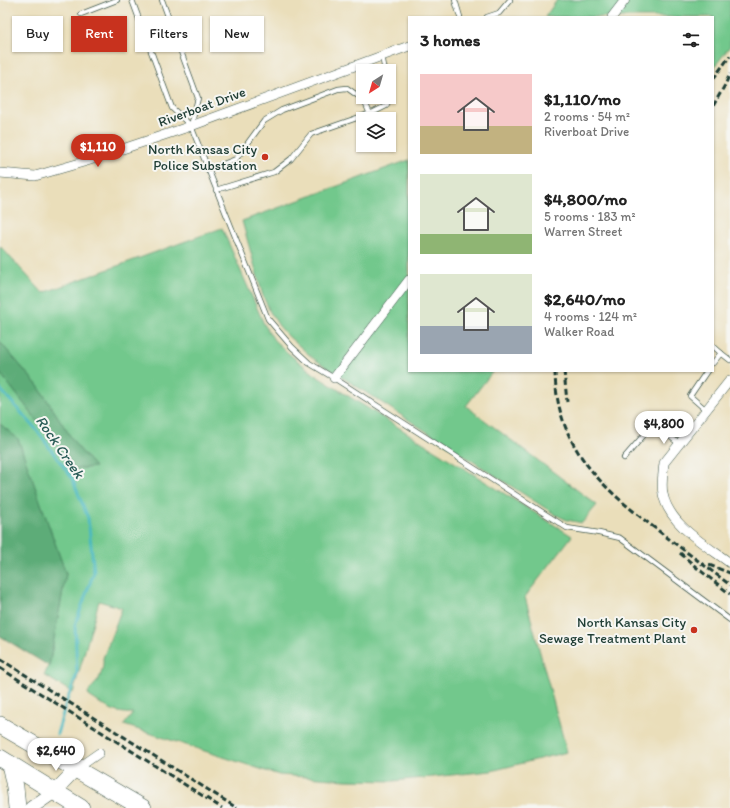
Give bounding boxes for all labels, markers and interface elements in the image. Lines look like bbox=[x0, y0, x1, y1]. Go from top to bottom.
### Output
chip: Buy bbox=[12, 16, 63, 52]
chip: Rent bbox=[71, 16, 127, 52]
chip: Filters bbox=[135, 16, 202, 52]
chip: New bbox=[210, 16, 264, 52]
icon: filters bbox=[680, 29, 702, 51]
text: 3 homes bbox=[420, 30, 480, 50]
north arrow bbox=[356, 64, 396, 104]
map controls bbox=[356, 64, 396, 152]
street label: Riverboat Drive bbox=[156, 83, 248, 131]
text: $1,110/mo bbox=[544, 89, 621, 109]
icon: home bbox=[452, 90, 500, 138]
text: 2 rooms · 54 m² bbox=[544, 109, 630, 124]
button: layers bbox=[356, 112, 396, 152]
text: Riverboat Drive bbox=[544, 124, 629, 139]
pin: $1,110 bbox=[65, 134, 131, 168]
text: $1,110 bbox=[80, 139, 116, 154]
place label: North Kansas City Police Substation bbox=[148, 141, 257, 174]
marker: North Kansas City Police Substation bbox=[260, 152, 270, 162]
text: $4,800/mo bbox=[544, 189, 627, 209]
icon: home bbox=[452, 190, 500, 238]
text: 5 rooms · 183 m² bbox=[544, 209, 636, 224]
text: Warren Street bbox=[544, 224, 622, 239]
text: $2,640/mo bbox=[544, 289, 625, 309]
icon: home bbox=[452, 290, 500, 338]
text: 4 rooms · 124 m² bbox=[544, 309, 637, 324]
text: Walker Road bbox=[544, 324, 614, 339]
pin: $4,800 bbox=[631, 411, 697, 445]
water label: Rock Creek bbox=[32, 412, 89, 483]
text: $4,800 bbox=[644, 416, 684, 431]
place label: North Kansas City Sewage Treatment Plant bbox=[539, 614, 686, 647]
marker: North Kansas City Sewage Treatment Plant bbox=[689, 625, 699, 635]
pin: $2,640 bbox=[23, 738, 89, 772]
text: $2,640 bbox=[36, 743, 76, 758]

